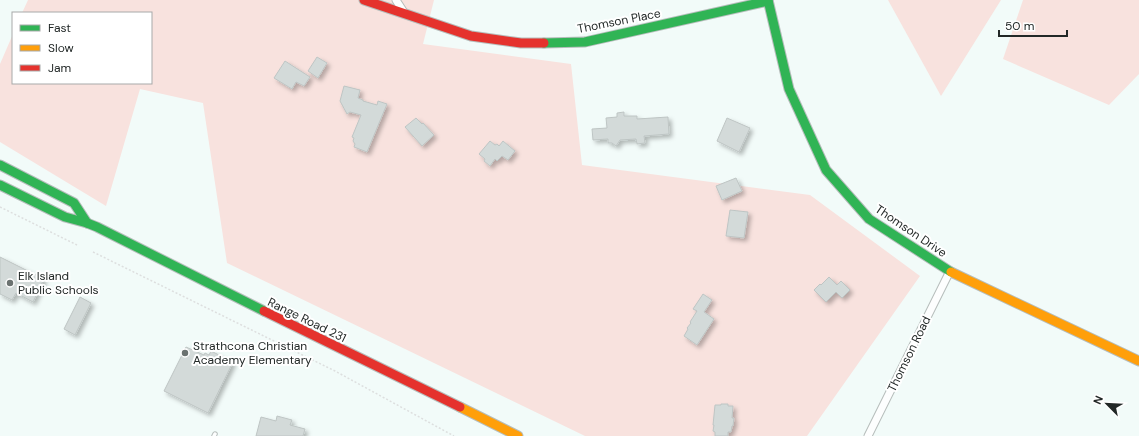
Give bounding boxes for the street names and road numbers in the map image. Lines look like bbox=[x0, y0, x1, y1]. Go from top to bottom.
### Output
street label: Thomson Place bbox=[576, 5, 662, 37]
street label: Thomson Drive bbox=[872, 201, 950, 261]
street label: Range Road 231 bbox=[265, 294, 349, 346]
street label: Thomson Road bbox=[884, 313, 934, 395]

